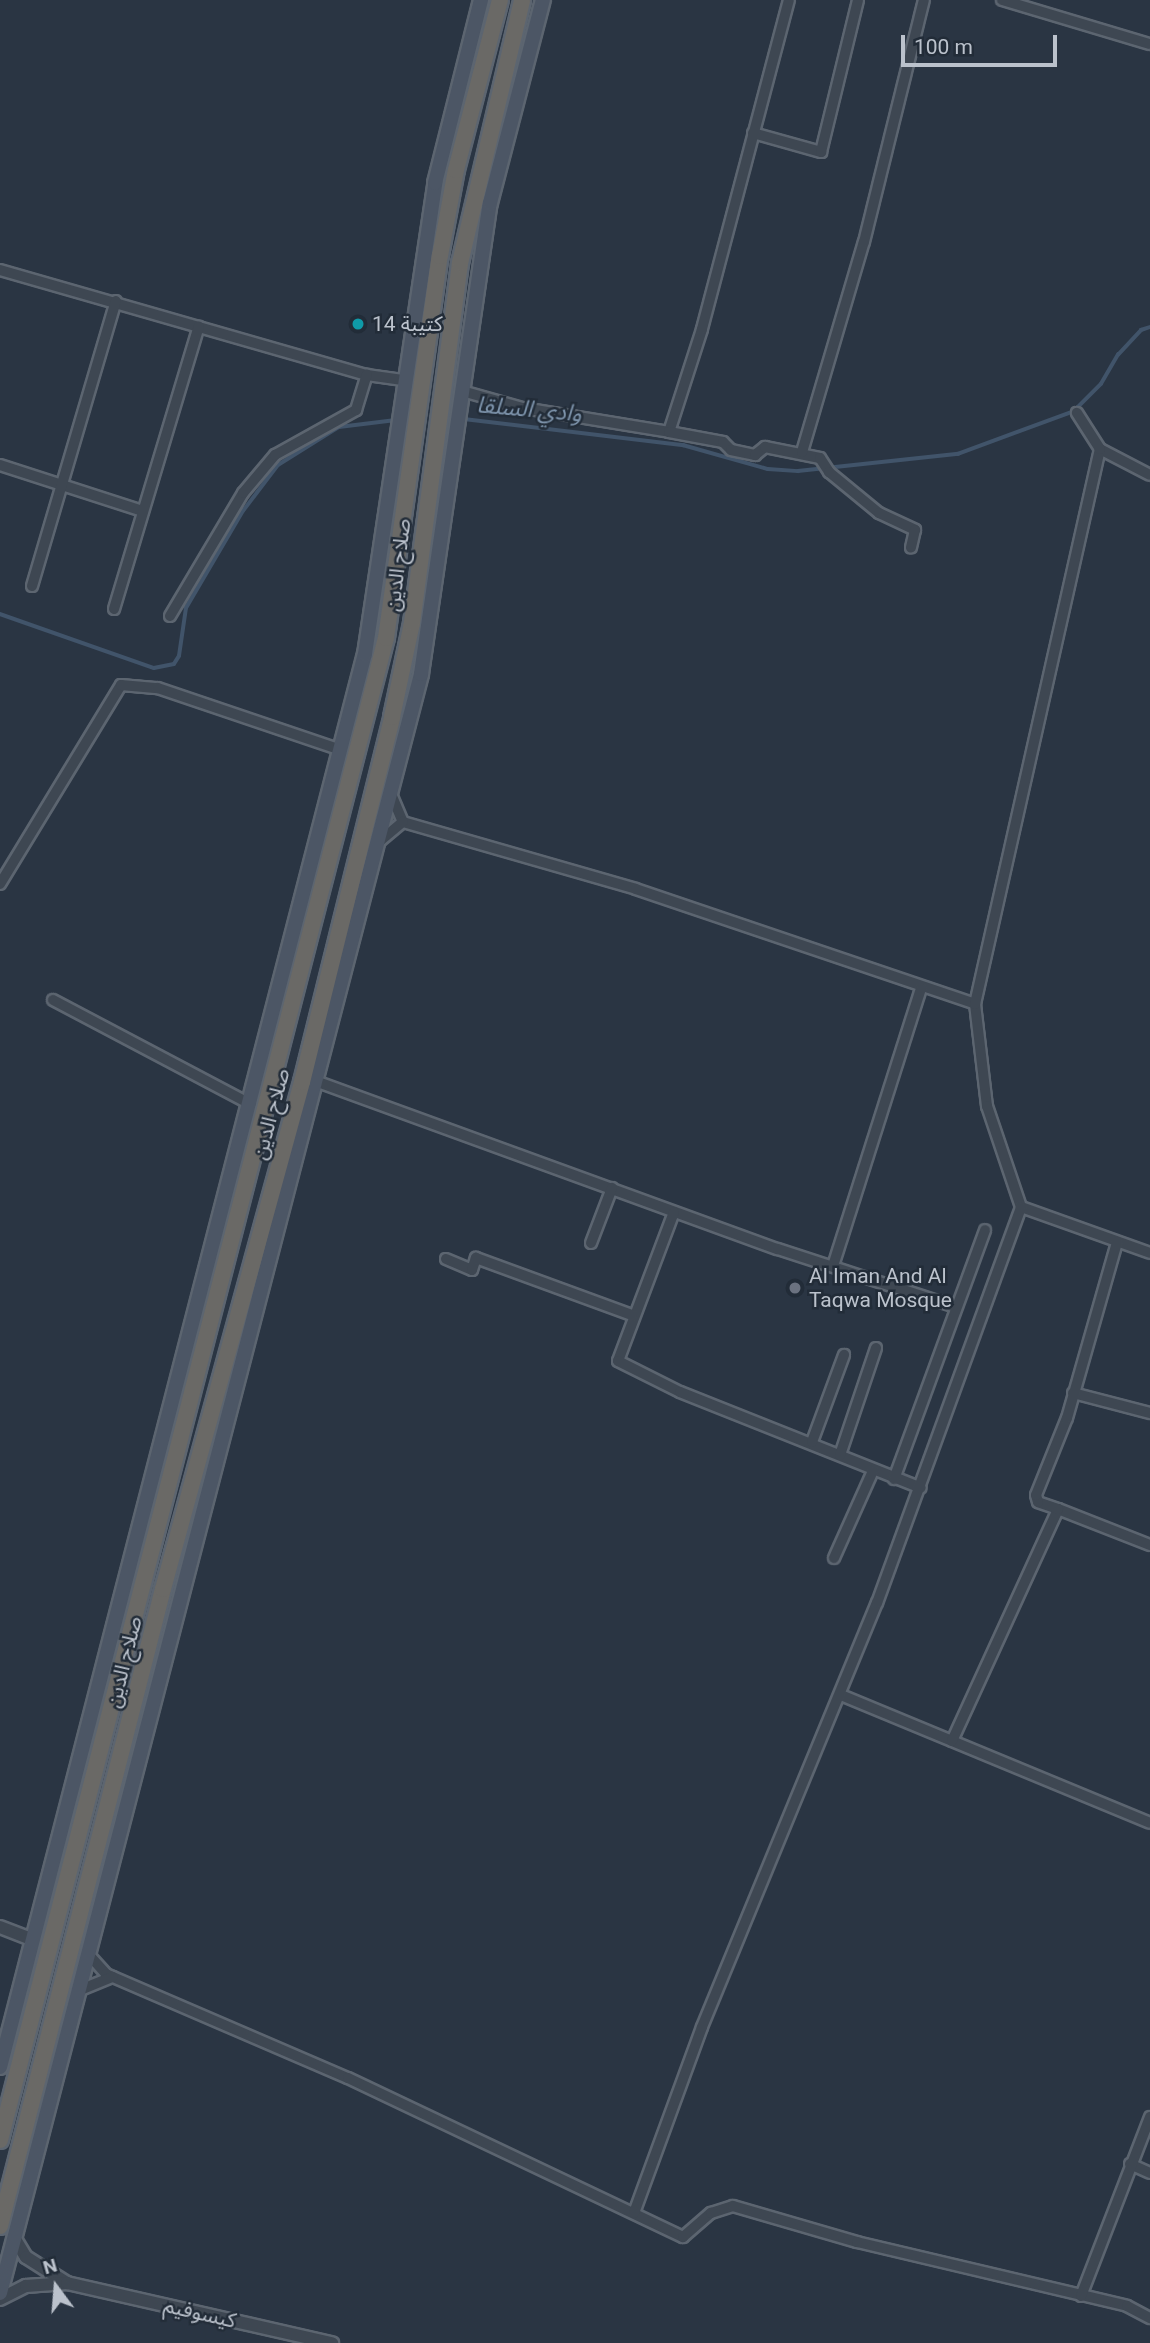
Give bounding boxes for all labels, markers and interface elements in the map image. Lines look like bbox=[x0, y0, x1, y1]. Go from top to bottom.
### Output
scale bar bbox=[905, 21, 1061, 65]
text: 100 m bbox=[914, 35, 973, 59]
place label: كتيبة 14 bbox=[372, 311, 443, 337]
marker: كتيبة 14 bbox=[350, 316, 366, 332]
water label: وادي السلقا bbox=[475, 392, 583, 428]
street label: صلاح الدين bbox=[380, 517, 416, 613]
street label: صلاح الدين bbox=[247, 1066, 295, 1162]
place label: Al Iman And Al Taqwa Mosque bbox=[809, 1263, 952, 1313]
marker: Al Iman And Al Taqwa Mosque bbox=[787, 1280, 803, 1296]
street label: صلاح الدين bbox=[100, 1614, 148, 1710]
north arrow bbox=[21, 2252, 91, 2322]
text: N bbox=[40, 2253, 60, 2279]
street label: كيسوفيم bbox=[161, 2292, 239, 2334]

